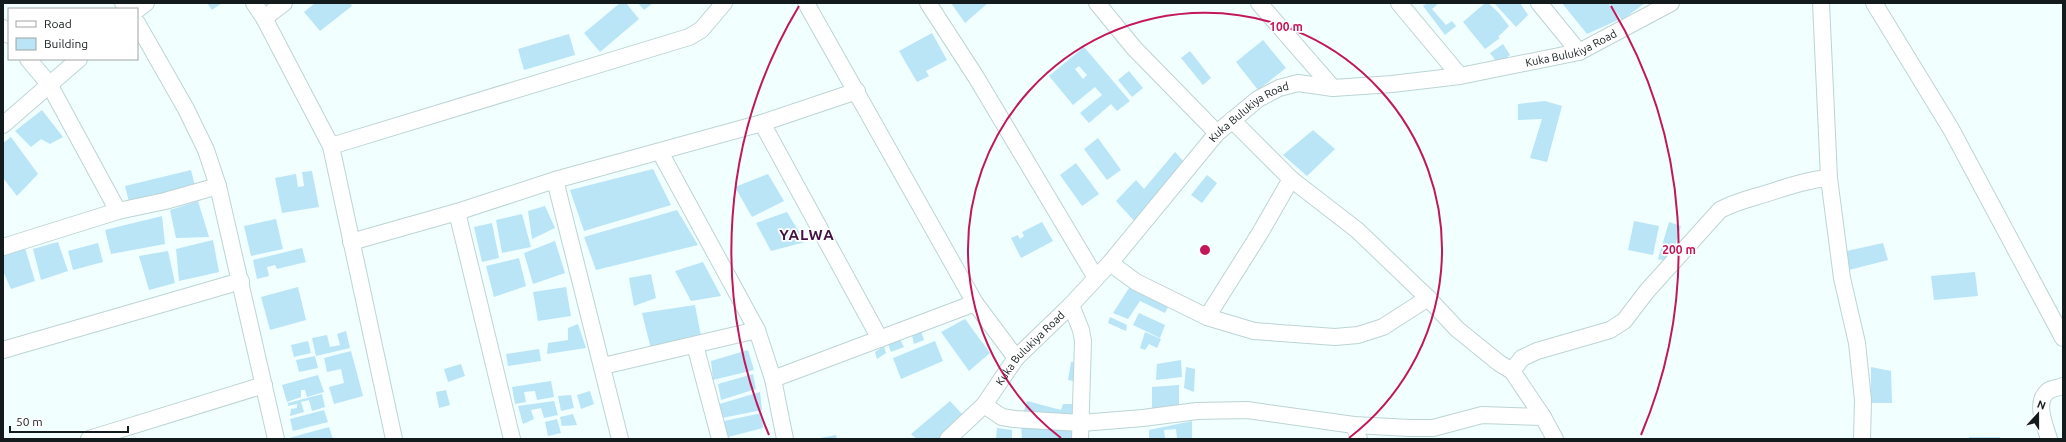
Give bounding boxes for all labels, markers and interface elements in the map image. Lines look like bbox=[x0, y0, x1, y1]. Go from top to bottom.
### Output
legend bbox=[8, 8, 138, 60]
text: Road bbox=[44, 17, 72, 30]
text: 100 m bbox=[1269, 20, 1303, 33]
street label: Kuka Bulukiya Road bbox=[1524, 27, 1619, 69]
text: Building bbox=[44, 37, 88, 50]
street label: Kuka Bulukiya Road bbox=[1206, 80, 1290, 144]
district label: YALWA bbox=[779, 226, 835, 243]
centre of rings bbox=[1198, 243, 1212, 257]
text: 200 m bbox=[1662, 243, 1696, 256]
street label: Kuka Bulukiya Road bbox=[993, 309, 1067, 387]
north arrow bbox=[2018, 394, 2058, 434]
text: N bbox=[2036, 398, 2048, 412]
scale bar bbox=[10, 408, 128, 434]
text: 50 m bbox=[16, 415, 43, 428]

